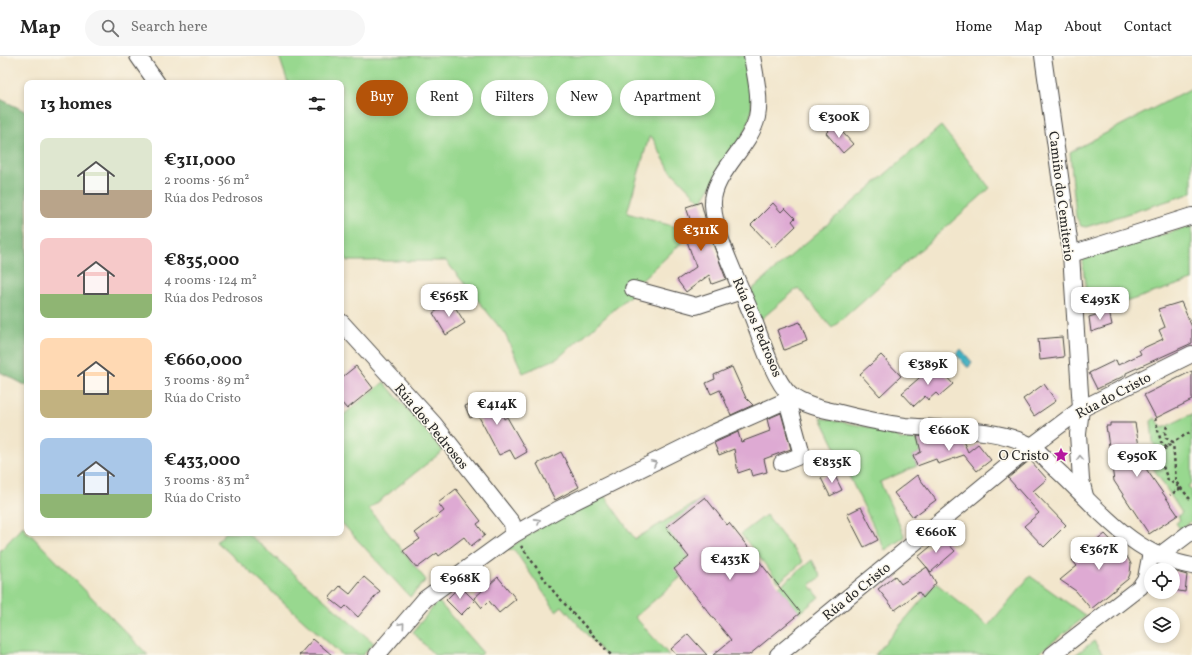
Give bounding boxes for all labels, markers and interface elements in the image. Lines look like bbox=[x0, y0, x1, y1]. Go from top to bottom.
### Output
search box bbox=[85, 10, 365, 46]
text: Map bbox=[20, 15, 61, 41]
icon: search bbox=[99, 17, 121, 39]
text: Search here bbox=[131, 17, 208, 38]
text: Home bbox=[955, 18, 992, 37]
text: Map bbox=[1014, 18, 1042, 37]
text: About bbox=[1064, 18, 1102, 37]
text: Contact bbox=[1124, 18, 1172, 37]
chip: Buy bbox=[356, 80, 408, 116]
chip: Rent bbox=[416, 80, 473, 116]
chip: Filters bbox=[481, 80, 548, 116]
chip: New bbox=[556, 80, 612, 116]
chip: Apartment bbox=[620, 80, 715, 116]
text: 13 homes bbox=[40, 93, 112, 116]
icon: filters bbox=[306, 93, 328, 115]
pin: €300K bbox=[811, 105, 867, 139]
text: €300K bbox=[818, 109, 860, 127]
street label: Camiño do Cemiterio bbox=[1043, 130, 1078, 262]
text: €311,000 bbox=[164, 149, 236, 172]
icon: home bbox=[72, 154, 120, 202]
text: 2 rooms · 56 m² bbox=[164, 172, 249, 190]
text: Rúa dos Pedrosos bbox=[164, 190, 263, 208]
pin: €311K bbox=[673, 218, 729, 252]
text: €311K bbox=[683, 222, 719, 240]
text: €835,000 bbox=[164, 249, 239, 272]
icon: home bbox=[72, 254, 120, 302]
text: 4 rooms · 124 m² bbox=[164, 272, 257, 290]
street label: Rúa dos Pedrosos bbox=[727, 275, 786, 380]
pin: €565K bbox=[421, 284, 477, 318]
pin: €493K bbox=[1072, 287, 1128, 321]
text: €565K bbox=[430, 288, 468, 306]
text: Rúa dos Pedrosos bbox=[164, 290, 263, 308]
text: €493K bbox=[1080, 291, 1120, 309]
text: €660,000 bbox=[164, 349, 242, 372]
pin: €389K bbox=[900, 352, 956, 386]
icon: home bbox=[72, 354, 120, 402]
text: €389K bbox=[908, 356, 948, 374]
street label: Rúa do Cristo bbox=[1073, 368, 1155, 424]
text: 3 rooms · 89 m² bbox=[164, 372, 250, 390]
street label: Rúa dos Pedrosos bbox=[389, 380, 472, 474]
text: Rúa do Cristo bbox=[164, 390, 241, 408]
pin: €414K bbox=[469, 392, 525, 426]
text: €414K bbox=[477, 396, 517, 414]
pin: €660K bbox=[921, 418, 977, 452]
text: €660K bbox=[928, 422, 970, 440]
pin: €950K bbox=[1109, 444, 1165, 478]
place icon: O Cristo bbox=[1052, 446, 1070, 464]
place label: O Cristo bbox=[999, 447, 1049, 466]
text: €950K bbox=[1117, 448, 1157, 466]
text: €433,000 bbox=[164, 449, 240, 472]
pin: €835K bbox=[804, 450, 860, 484]
icon: home bbox=[72, 454, 120, 502]
text: €835K bbox=[813, 454, 851, 472]
one-way arrow bbox=[1075, 455, 1084, 461]
one-way arrow bbox=[650, 460, 657, 468]
text: 3 rooms · 83 m² bbox=[164, 472, 250, 490]
text: Rúa do Cristo bbox=[164, 490, 241, 508]
one-way arrow bbox=[533, 518, 541, 526]
pin: €660K bbox=[908, 520, 964, 554]
text: €660K bbox=[915, 524, 957, 542]
pin: €367K bbox=[1071, 537, 1127, 571]
text: €367K bbox=[1080, 541, 1118, 559]
pin: €433K bbox=[702, 547, 758, 581]
text: €433K bbox=[710, 551, 750, 569]
street label: Rúa do Cristo bbox=[819, 559, 895, 626]
map controls bbox=[1144, 563, 1180, 643]
button: locate bbox=[1144, 563, 1180, 599]
pin: €968K bbox=[432, 566, 488, 600]
text: €968K bbox=[440, 570, 480, 588]
button: layers bbox=[1144, 607, 1180, 643]
one-way arrow bbox=[398, 623, 405, 630]

